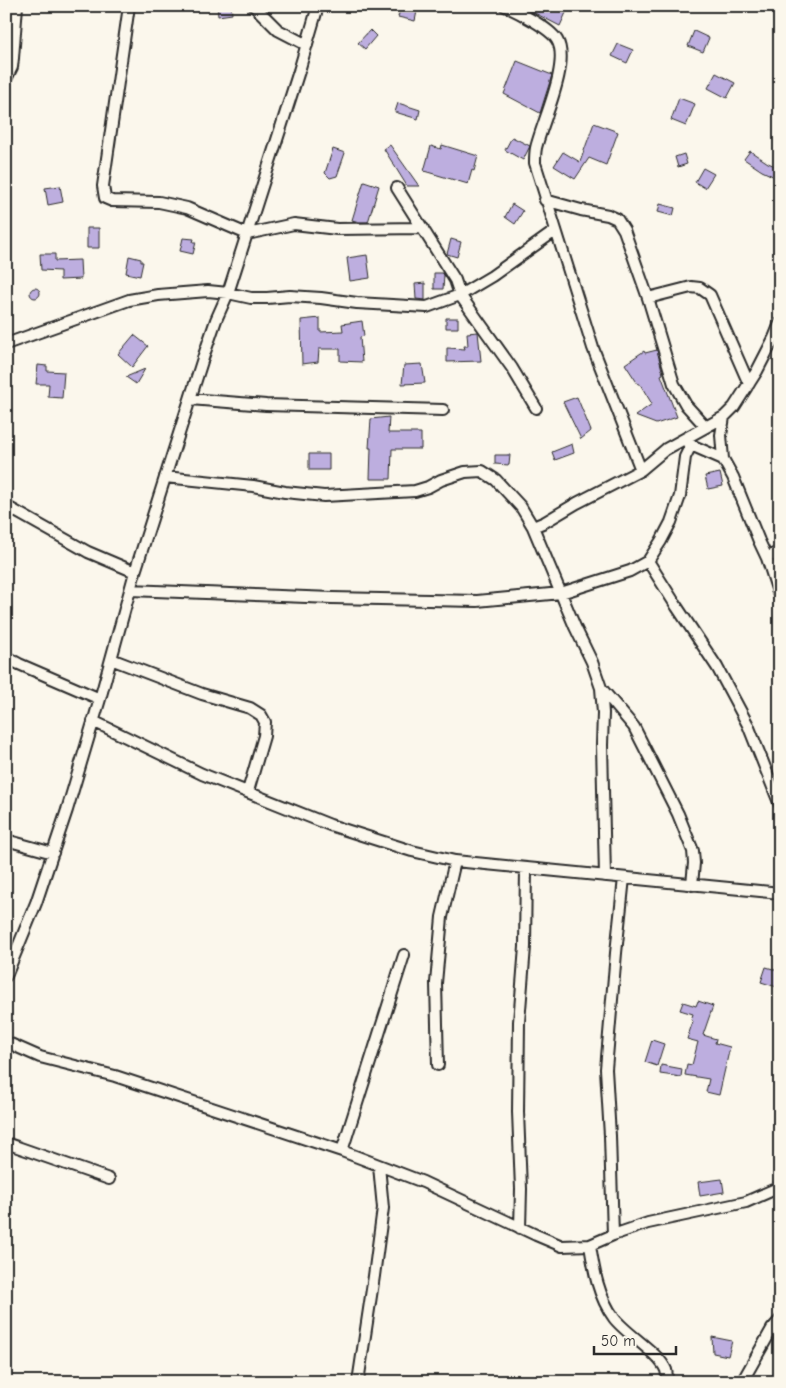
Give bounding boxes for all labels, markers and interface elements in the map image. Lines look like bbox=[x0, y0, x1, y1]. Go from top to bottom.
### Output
scale bar bbox=[594, 1323, 676, 1355]
text: 50 m bbox=[601, 1332, 636, 1350]

